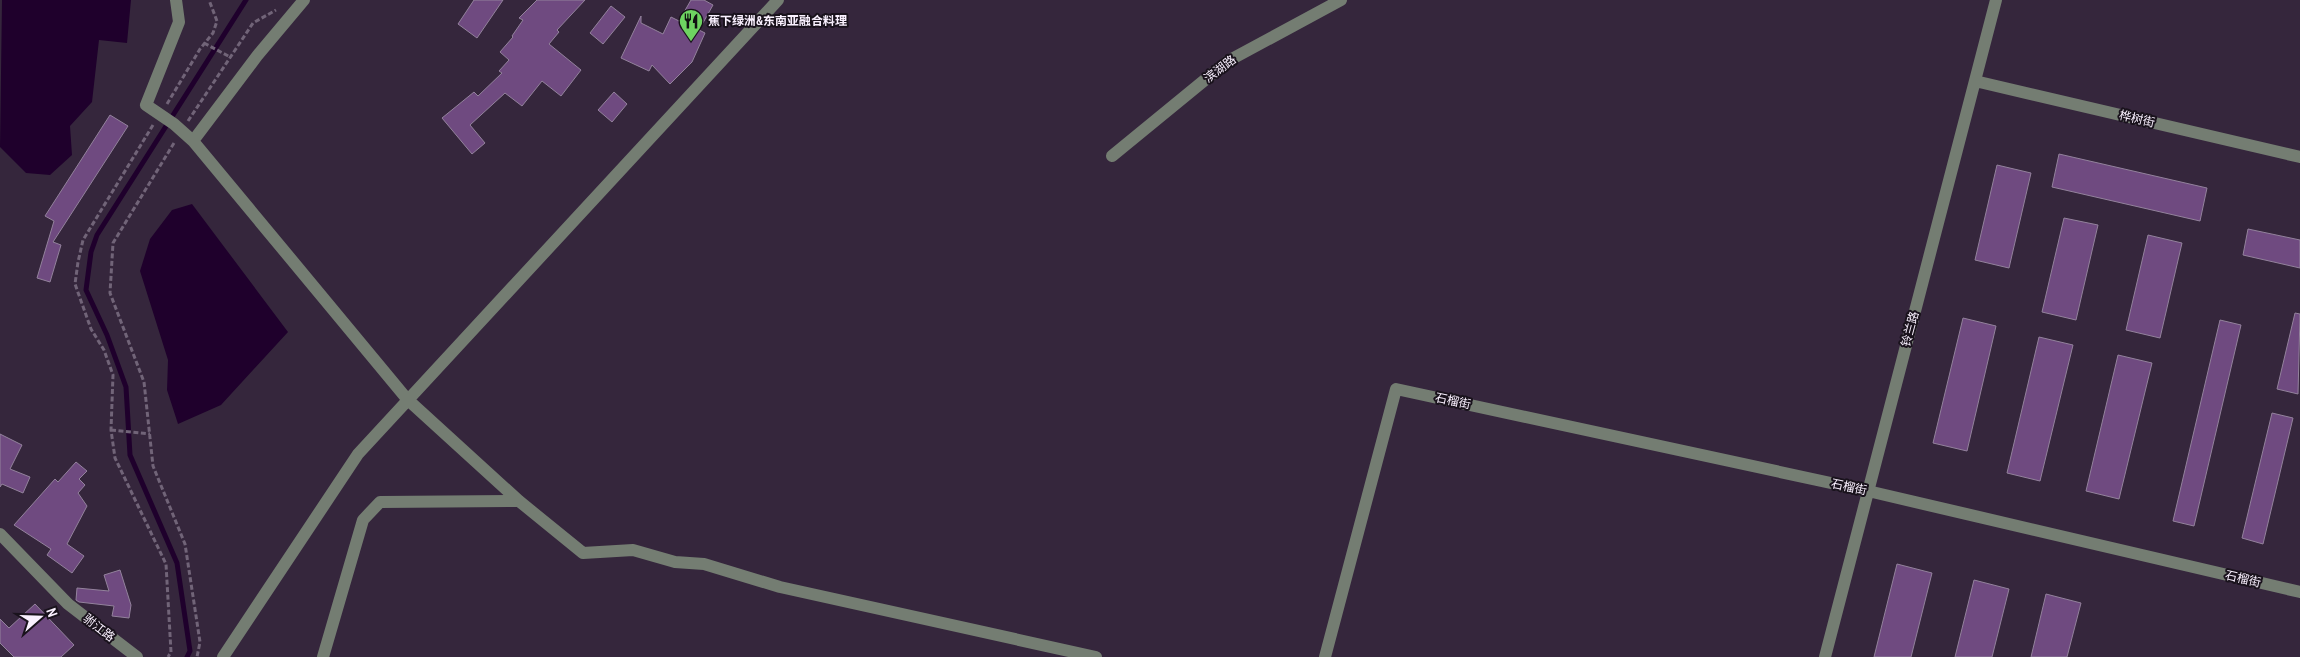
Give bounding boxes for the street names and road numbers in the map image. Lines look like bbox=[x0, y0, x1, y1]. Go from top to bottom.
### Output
street label: 滨湖路 bbox=[1201, 52, 1239, 86]
street label: 桦树街 bbox=[2118, 107, 2156, 131]
street label: 铃兰路 bbox=[1898, 310, 1922, 348]
street label: 石榴街 bbox=[1434, 389, 1472, 413]
street label: 石榴街 bbox=[1830, 475, 1868, 499]
street label: 石榴街 bbox=[2224, 567, 2262, 591]
street label: 驸江路 bbox=[80, 611, 118, 645]

